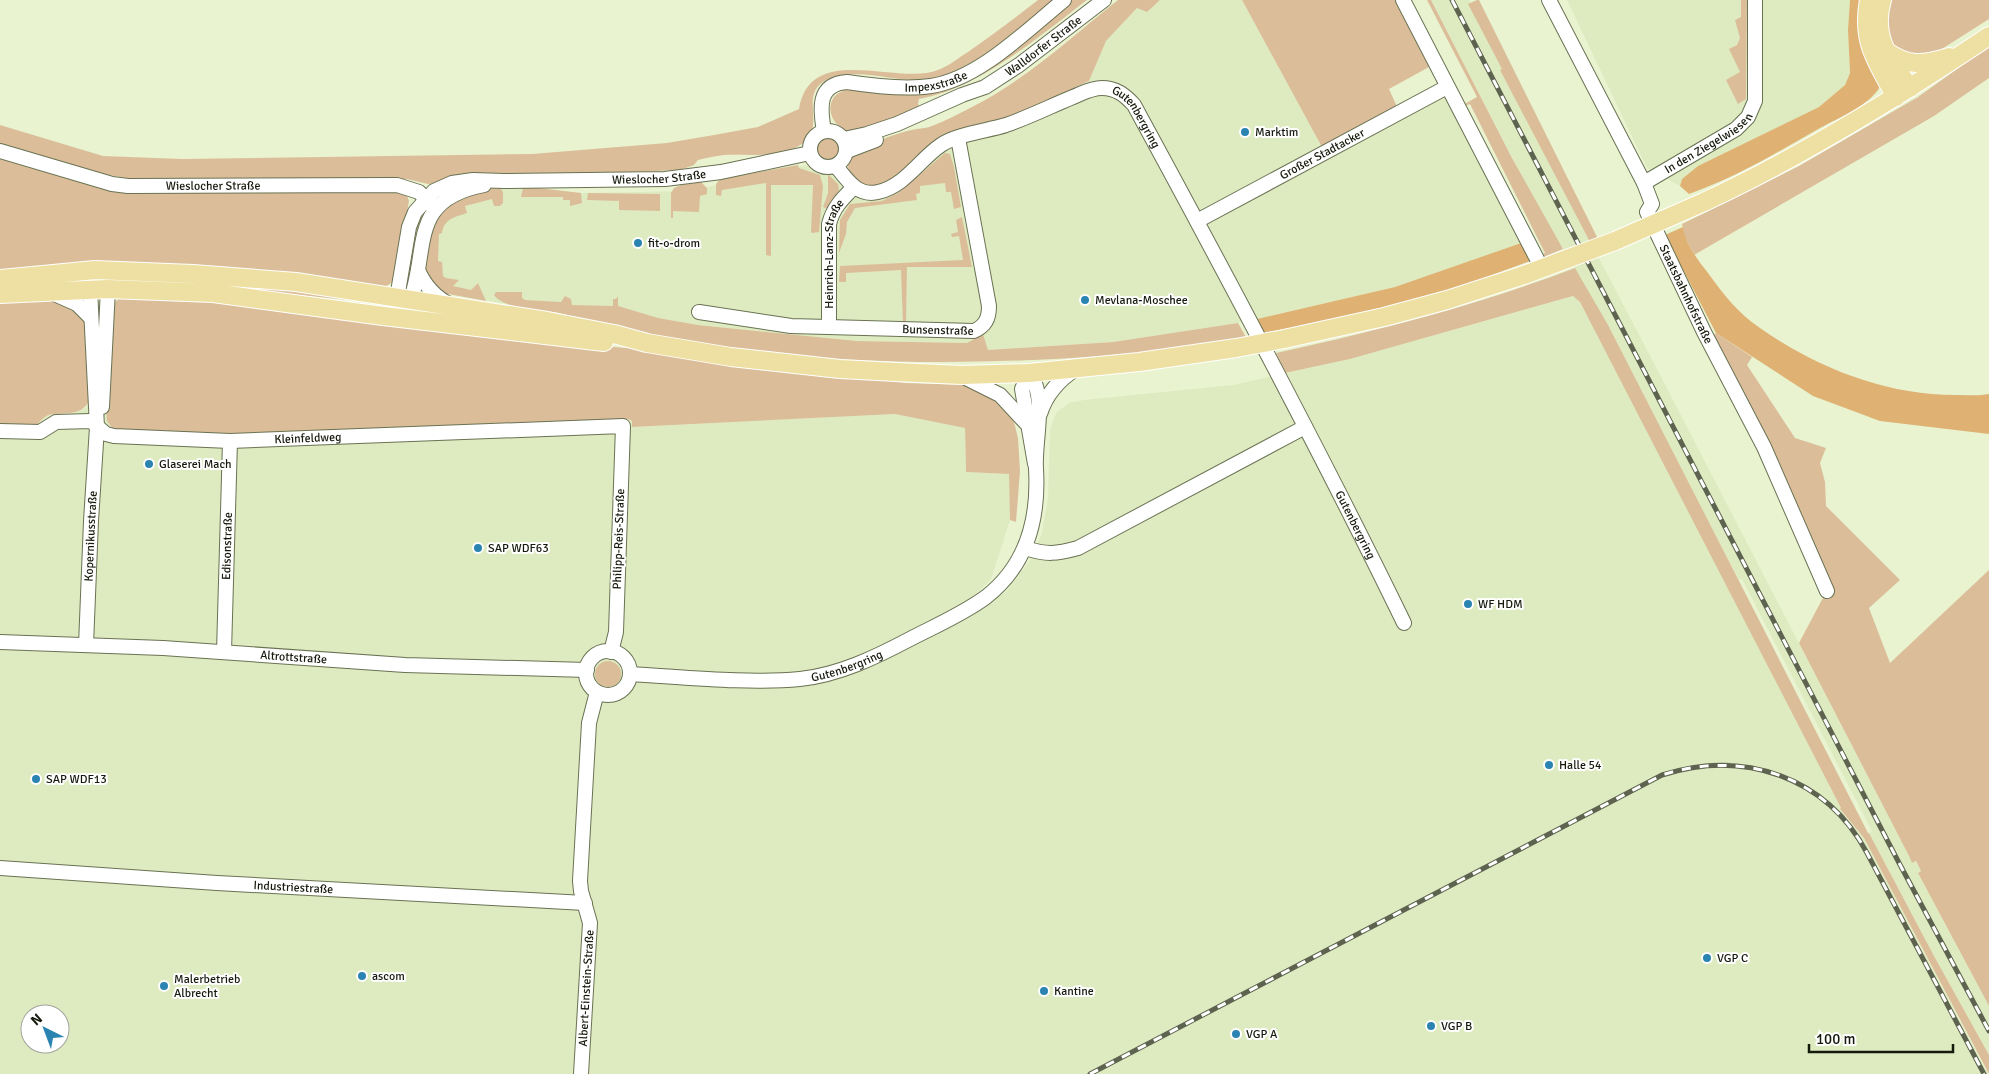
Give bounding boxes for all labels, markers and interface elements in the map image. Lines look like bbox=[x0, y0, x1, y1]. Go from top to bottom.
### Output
street label: Walldorfer Straße bbox=[1002, 12, 1085, 80]
street label: Impexstraße bbox=[904, 67, 970, 95]
street label: Gutenbergring bbox=[1110, 82, 1164, 151]
street label: In den Ziegelwiesen bbox=[1662, 111, 1756, 177]
place label: Marktim bbox=[1255, 125, 1298, 140]
street label: Großer Stadtacker bbox=[1277, 125, 1368, 183]
marker: Marktim bbox=[1239, 126, 1251, 138]
street label: Wieslocher Straße bbox=[612, 166, 707, 187]
street label: Wieslocher Straße bbox=[166, 178, 260, 193]
street label: Heinrich-Lanz-Straße bbox=[821, 196, 847, 309]
place label: fit-o-drom bbox=[648, 236, 700, 251]
marker: fit-o-drom bbox=[632, 237, 644, 249]
street label: Staatsbahnhofstraße bbox=[1656, 242, 1716, 346]
place label: Mevlana-Moschee bbox=[1095, 293, 1188, 308]
marker: Mevlana-Moschee bbox=[1079, 294, 1091, 306]
street label: Bunsenstraße bbox=[902, 322, 974, 338]
street label: Kleinfeldweg bbox=[274, 429, 342, 447]
place label: Glaserei Mach bbox=[159, 457, 232, 472]
marker: Glaserei Mach bbox=[143, 458, 155, 470]
street label: Philipp-Reis-Straße bbox=[610, 488, 628, 590]
street label: Gutenbergring bbox=[1332, 488, 1379, 562]
street label: Kopernikusstraße bbox=[81, 490, 100, 582]
street label: Edisonstraße bbox=[219, 512, 235, 580]
place label: SAP WDF63 bbox=[488, 541, 549, 556]
marker: SAP WDF63 bbox=[472, 542, 484, 554]
place label: WF HDM bbox=[1478, 597, 1523, 612]
marker: WF HDM bbox=[1462, 598, 1474, 610]
street label: Altrottstraße bbox=[260, 647, 327, 667]
street label: Gutenbergring bbox=[810, 647, 885, 685]
place label: Halle 54 bbox=[1559, 758, 1602, 773]
marker: Halle 54 bbox=[1543, 759, 1555, 771]
place label: SAP WDF13 bbox=[46, 772, 107, 787]
marker: SAP WDF13 bbox=[30, 773, 42, 785]
street label: Industriestraße bbox=[253, 877, 334, 897]
street label: Albert-Einstein-Straße bbox=[575, 929, 597, 1047]
place label: VGP C bbox=[1717, 951, 1748, 966]
marker: VGP C bbox=[1701, 952, 1713, 964]
place label: ascom bbox=[372, 969, 405, 984]
marker: ascom bbox=[356, 970, 368, 982]
place label: Malerbetrieb Albrecht bbox=[174, 972, 240, 1001]
marker: Malerbetrieb Albrecht bbox=[158, 980, 170, 992]
place label: Kantine bbox=[1054, 984, 1094, 999]
marker: Kantine bbox=[1038, 985, 1050, 997]
north arrow bbox=[20, 1004, 70, 1054]
text: N bbox=[27, 1010, 46, 1029]
place label: VGP B bbox=[1441, 1019, 1472, 1034]
marker: VGP B bbox=[1425, 1020, 1437, 1032]
scale bar bbox=[1809, 1022, 1953, 1054]
place label: VGP A bbox=[1246, 1027, 1278, 1042]
marker: VGP A bbox=[1230, 1028, 1242, 1040]
text: 100 m bbox=[1816, 1030, 1856, 1048]

